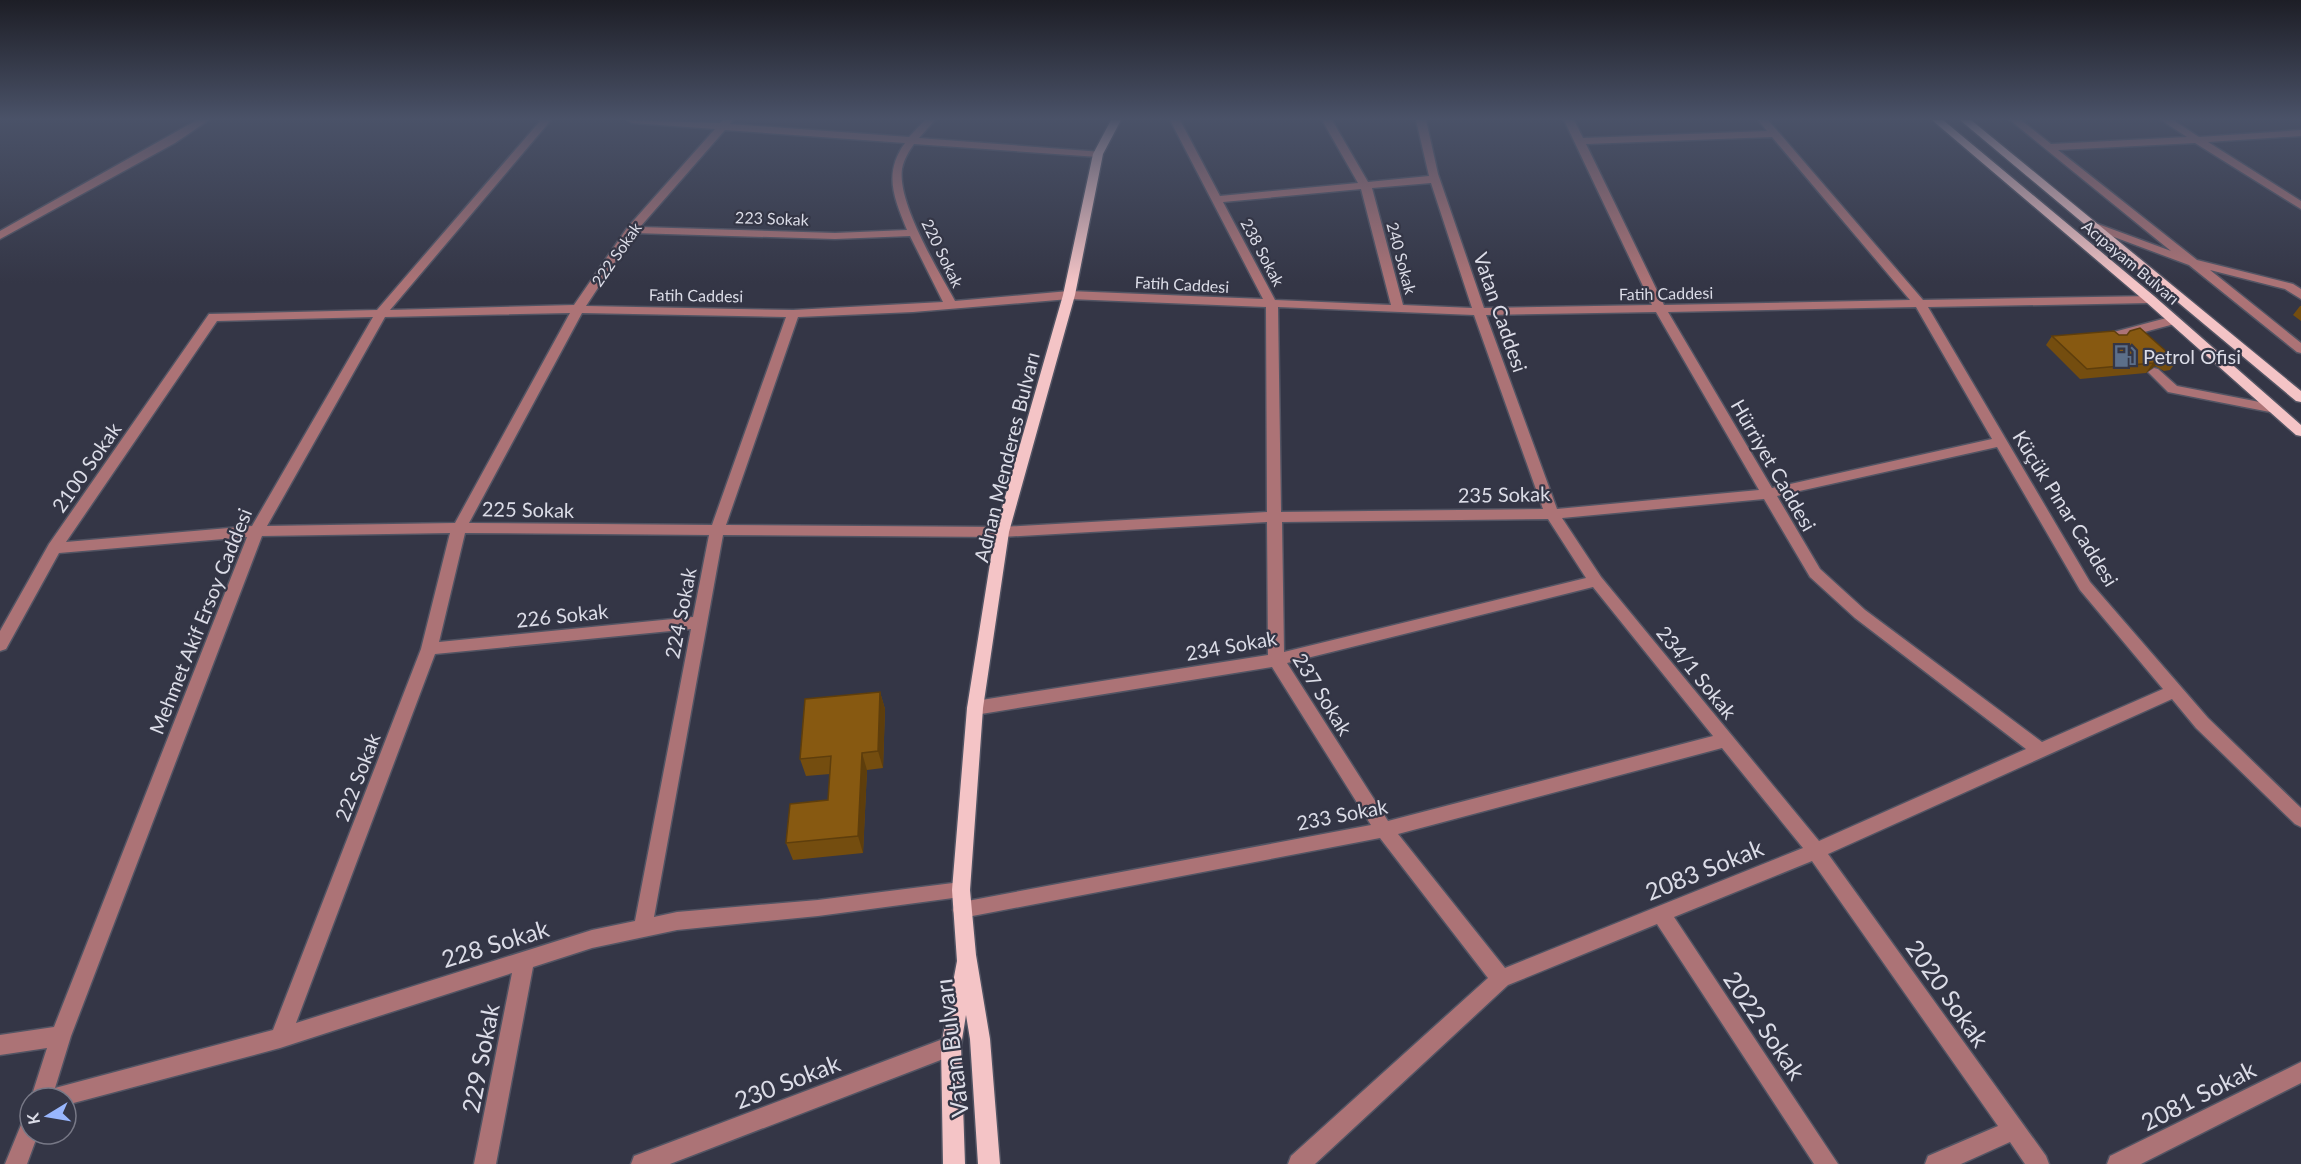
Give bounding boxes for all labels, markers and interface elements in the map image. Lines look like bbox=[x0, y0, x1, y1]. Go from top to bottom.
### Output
street label: 223 Sokak bbox=[735, 207, 810, 229]
street label: 238 Sokak bbox=[1237, 215, 1289, 290]
street label: 220 Sokak bbox=[918, 216, 968, 291]
street label: Acıpayam Bulvarı bbox=[2079, 216, 2183, 308]
street label: 222 Sokak bbox=[587, 218, 645, 290]
street label: 240 Sokak bbox=[1383, 220, 1421, 297]
street label: Vatan Caddesi bbox=[1469, 249, 1533, 375]
street label: Fatih Caddesi bbox=[1134, 272, 1230, 296]
street label: Fatih Caddesi bbox=[1619, 283, 1713, 303]
street label: Fatih Caddesi bbox=[649, 285, 743, 305]
fuel station icon: Petrol Ofisi bbox=[2112, 343, 2138, 369]
place label: Petrol Ofisi bbox=[2143, 344, 2241, 368]
street label: Adnan Menderes Bulvarı bbox=[968, 350, 1044, 564]
street label: Hürriyet Caddesi bbox=[1727, 395, 1821, 535]
street label: 2100 Sokak bbox=[46, 417, 126, 516]
street label: Küçük Pınar Caddesi bbox=[2008, 426, 2124, 590]
street label: 235 Sokak bbox=[1458, 481, 1551, 507]
street label: 225 Sokak bbox=[482, 496, 575, 522]
street label: Mehmet Akif Ersoy Caddesi bbox=[144, 505, 256, 737]
street label: 224 Sokak bbox=[659, 565, 701, 661]
street label: 226 Sokak bbox=[515, 598, 610, 632]
street label: 234/1 Sokak bbox=[1652, 621, 1742, 724]
street label: 234 Sokak bbox=[1183, 625, 1279, 665]
street label: 237 Sokak bbox=[1288, 648, 1358, 740]
street label: 222 Sokak bbox=[329, 729, 385, 824]
street label: 233 Sokak bbox=[1294, 793, 1390, 835]
street label: 2083 Sokak bbox=[1641, 832, 1768, 906]
street label: 228 Sokak bbox=[438, 913, 553, 973]
street label: 2020 Sokak bbox=[1900, 934, 1996, 1053]
street label: 2022 Sokak bbox=[1718, 965, 1812, 1085]
street label: Vatan Bulvarı bbox=[928, 977, 974, 1119]
street label: 229 Sokak bbox=[455, 1000, 505, 1115]
street label: 230 Sokak bbox=[730, 1047, 845, 1114]
street label: 2081 Sokak bbox=[2136, 1053, 2261, 1136]
north arrow bbox=[18, 1086, 78, 1146]
text: K bbox=[22, 1111, 43, 1126]

